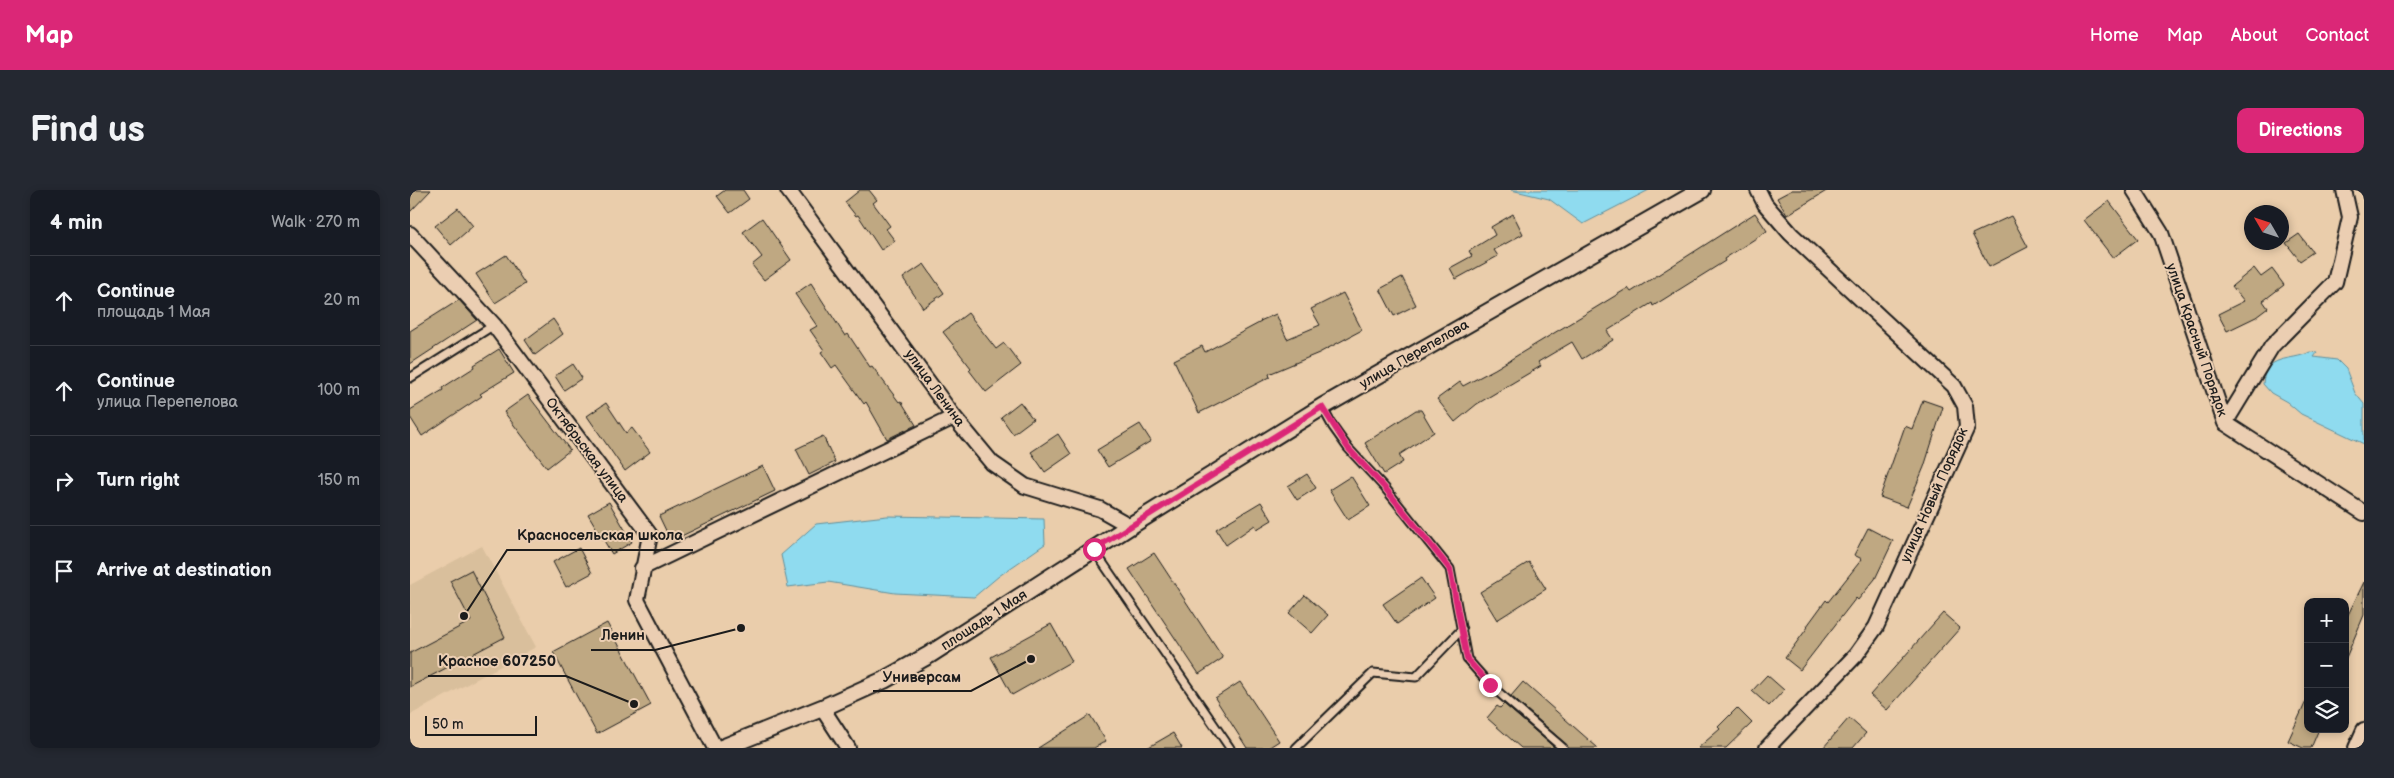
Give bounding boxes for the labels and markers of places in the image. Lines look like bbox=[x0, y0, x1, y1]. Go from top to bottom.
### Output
callout: Красносельская школа bbox=[507, 520, 693, 550]
callout: Ленин bbox=[591, 620, 655, 650]
callout: Красное 607250 bbox=[428, 646, 566, 676]
callout: Универсам bbox=[873, 661, 971, 691]

